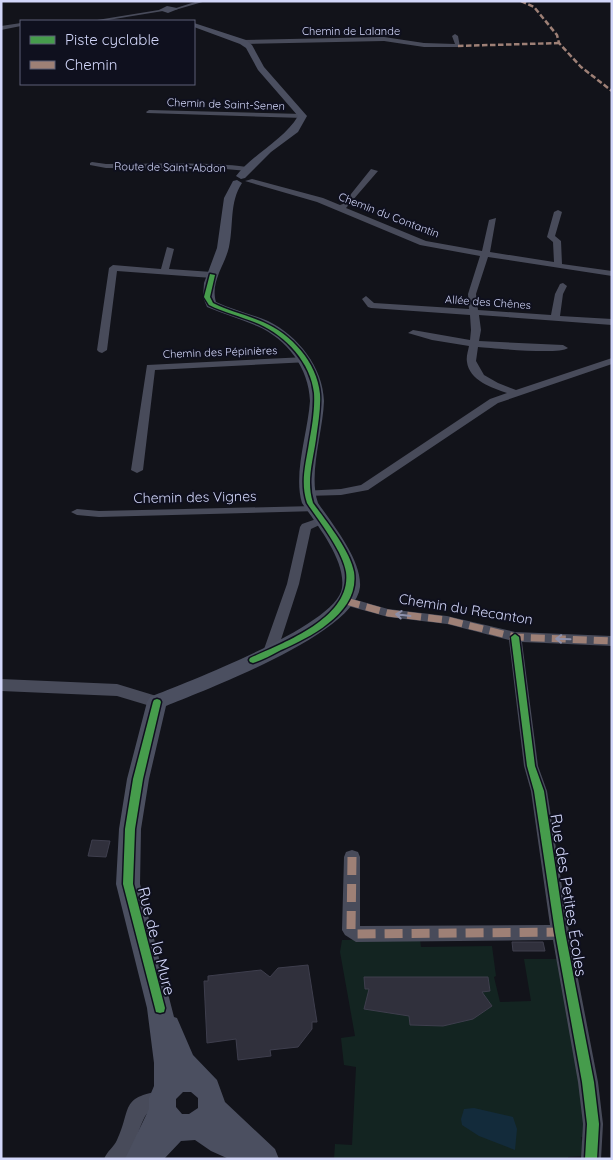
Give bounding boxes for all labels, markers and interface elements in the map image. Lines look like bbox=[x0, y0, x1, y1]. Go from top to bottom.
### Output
legend bbox=[20, 20, 195, 85]
street label: Chemin de Lalande bbox=[302, 24, 400, 38]
text: Piste cyclable bbox=[65, 30, 159, 49]
text: Chemin bbox=[65, 55, 117, 74]
street label: Chemin de Saint-Senen bbox=[167, 95, 285, 113]
street label: Route de Saint-Abdon bbox=[114, 159, 226, 175]
street label: Chemin du Contantin bbox=[337, 189, 441, 241]
street label: Allée des Chênes bbox=[445, 292, 531, 312]
street label: Chemin des Pépinières bbox=[163, 343, 277, 361]
street label: Chemin des Vignes bbox=[133, 487, 257, 507]
street label: Chemin du Recanton bbox=[398, 590, 534, 628]
one-way arrow bbox=[395, 610, 411, 620]
one-way arrow bbox=[555, 634, 571, 643]
street label: Rue des Petites Écoles bbox=[546, 812, 592, 978]
street label: Rue de la Mure bbox=[134, 885, 180, 997]

